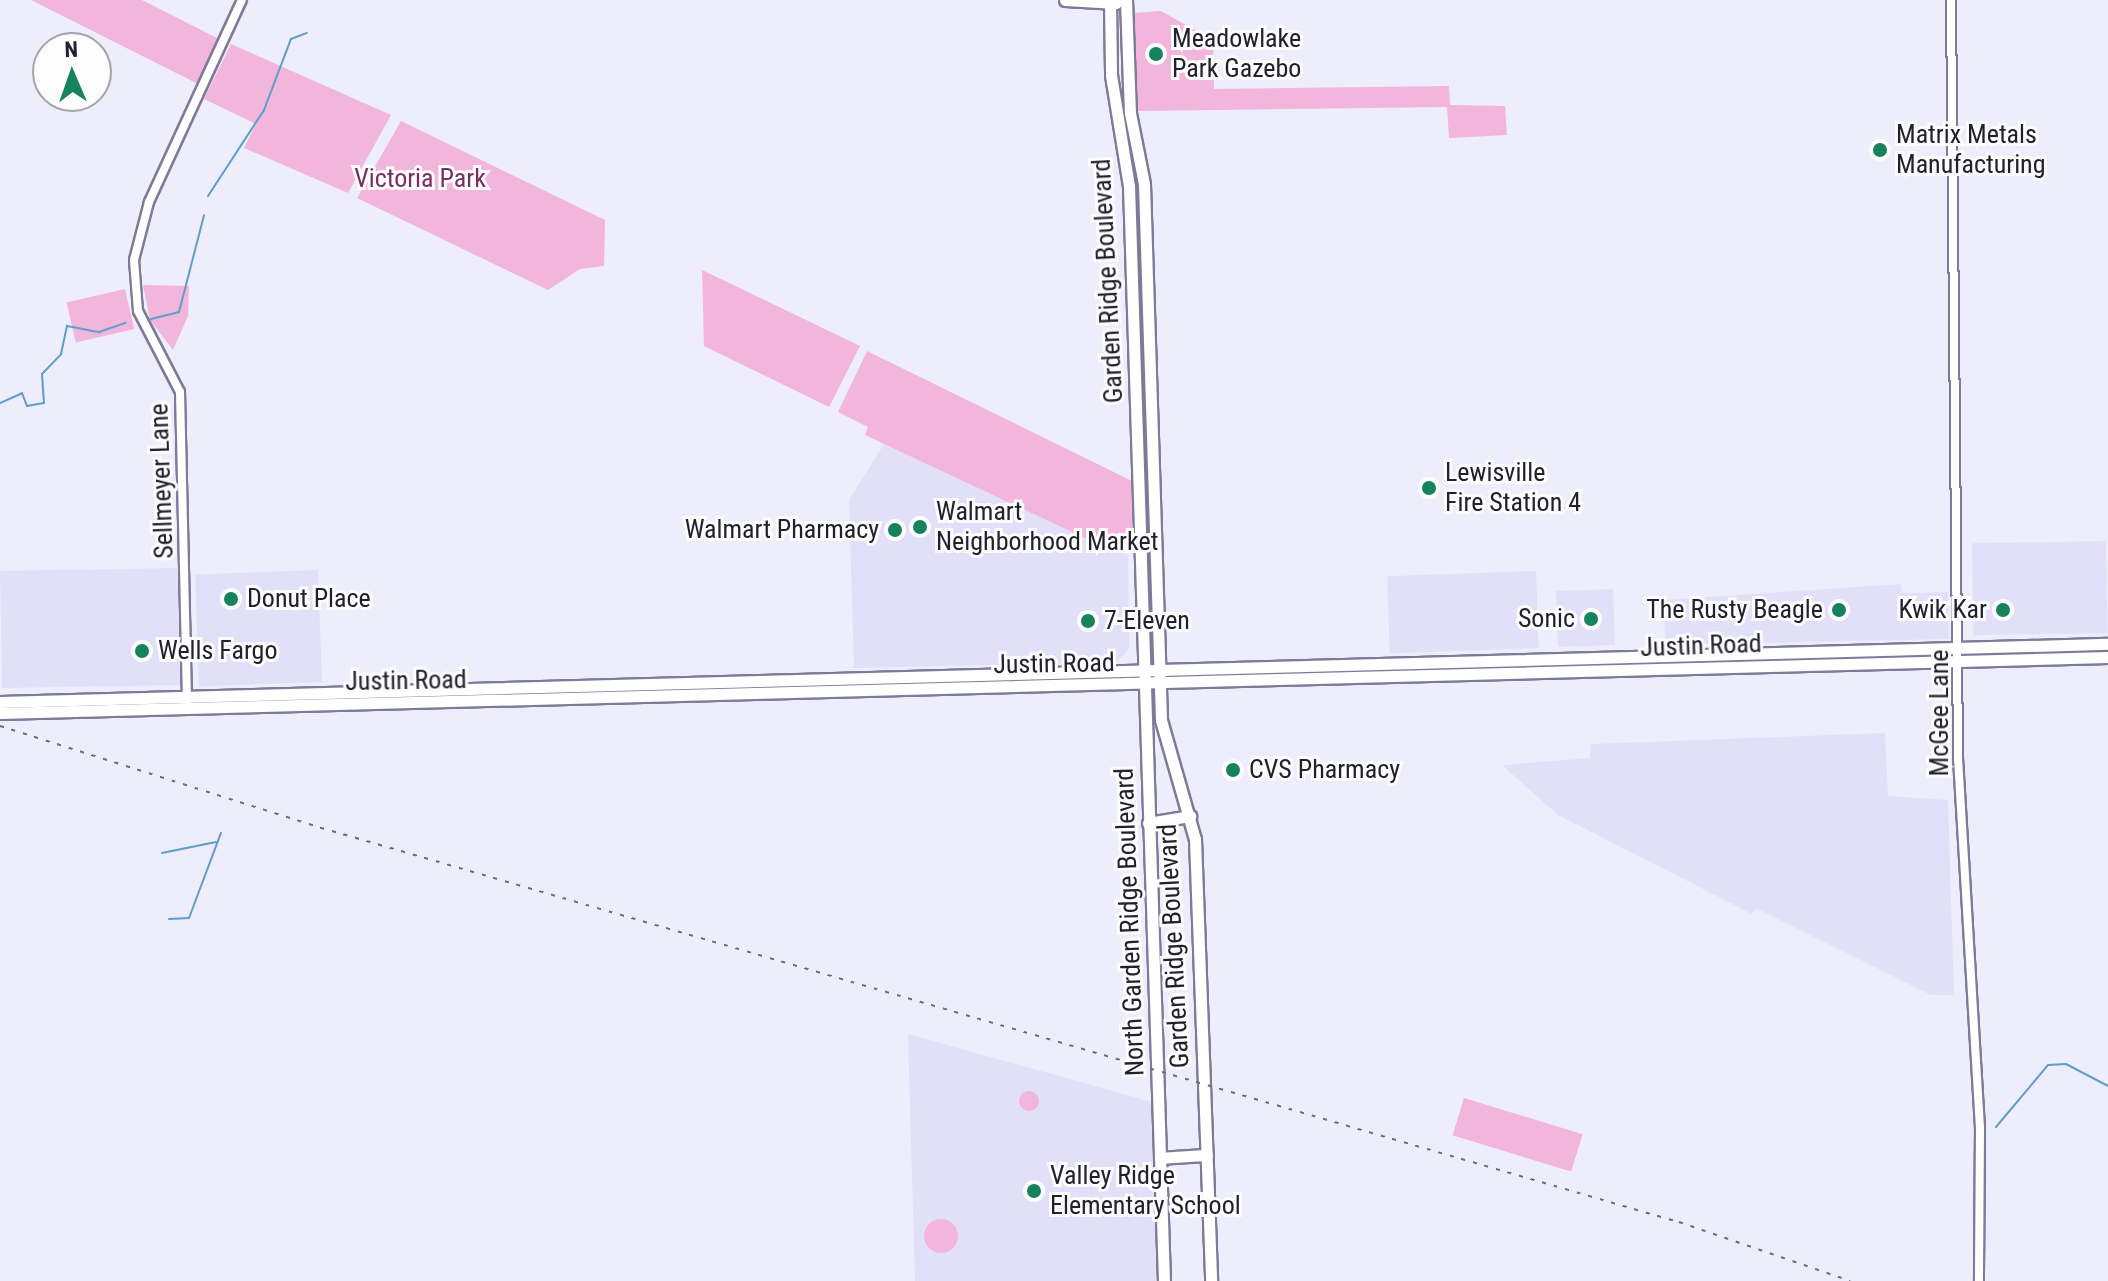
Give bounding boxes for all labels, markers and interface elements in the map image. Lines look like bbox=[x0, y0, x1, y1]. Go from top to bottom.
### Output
place label: Meadowlake Park Gazebo bbox=[1172, 23, 1301, 84]
north arrow bbox=[32, 32, 112, 112]
text: N bbox=[64, 37, 78, 62]
marker: Meadowlake Park Gazebo bbox=[1147, 45, 1165, 63]
place label: Matrix Metals Manufacturing bbox=[1896, 119, 2046, 180]
marker: Matrix Metals Manufacturing bbox=[1871, 141, 1889, 159]
street label: Garden Ridge Boulevard bbox=[1086, 158, 1130, 404]
park label: Victoria Park bbox=[354, 163, 486, 195]
street label: Sellmeyer Lane bbox=[144, 403, 180, 559]
place label: Lewisville Fire Station 4 bbox=[1445, 457, 1581, 518]
marker: Lewisville Fire Station 4 bbox=[1420, 479, 1438, 497]
place label: Walmart Neighborhood Market bbox=[936, 496, 1158, 558]
place label: Walmart Pharmacy bbox=[685, 514, 879, 546]
marker: Walmart Neighborhood Market bbox=[911, 518, 929, 536]
marker: Walmart Pharmacy bbox=[886, 521, 904, 539]
place label: Donut Place bbox=[247, 583, 371, 615]
marker: Donut Place bbox=[222, 590, 240, 608]
place label: The Rusty Beagle bbox=[1646, 594, 1823, 626]
place label: Kwik Kar bbox=[1899, 594, 1987, 626]
marker: The Rusty Beagle bbox=[1830, 601, 1848, 619]
marker: Kwik Kar bbox=[1994, 601, 2012, 619]
place label: Sonic bbox=[1518, 603, 1575, 635]
place label: 7-Eleven bbox=[1104, 605, 1190, 637]
marker: Sonic bbox=[1582, 610, 1600, 628]
marker: 7-Eleven bbox=[1079, 612, 1097, 630]
street label: Justin Road bbox=[1640, 628, 1762, 664]
place label: Wells Fargo bbox=[158, 635, 277, 667]
marker: Wells Fargo bbox=[133, 642, 151, 660]
street label: Justin Road bbox=[993, 647, 1115, 681]
street label: McGee Lane bbox=[1924, 650, 1956, 776]
street label: Justin Road bbox=[345, 664, 467, 698]
place label: CVS Pharmacy bbox=[1249, 754, 1400, 786]
marker: CVS Pharmacy bbox=[1224, 761, 1242, 779]
street label: North Garden Ridge Boulevard bbox=[1109, 767, 1151, 1077]
street label: Garden Ridge Boulevard bbox=[1152, 823, 1196, 1069]
place label: Valley Ridge Elementary School bbox=[1050, 1160, 1241, 1222]
marker: Valley Ridge Elementary School bbox=[1025, 1182, 1043, 1200]

